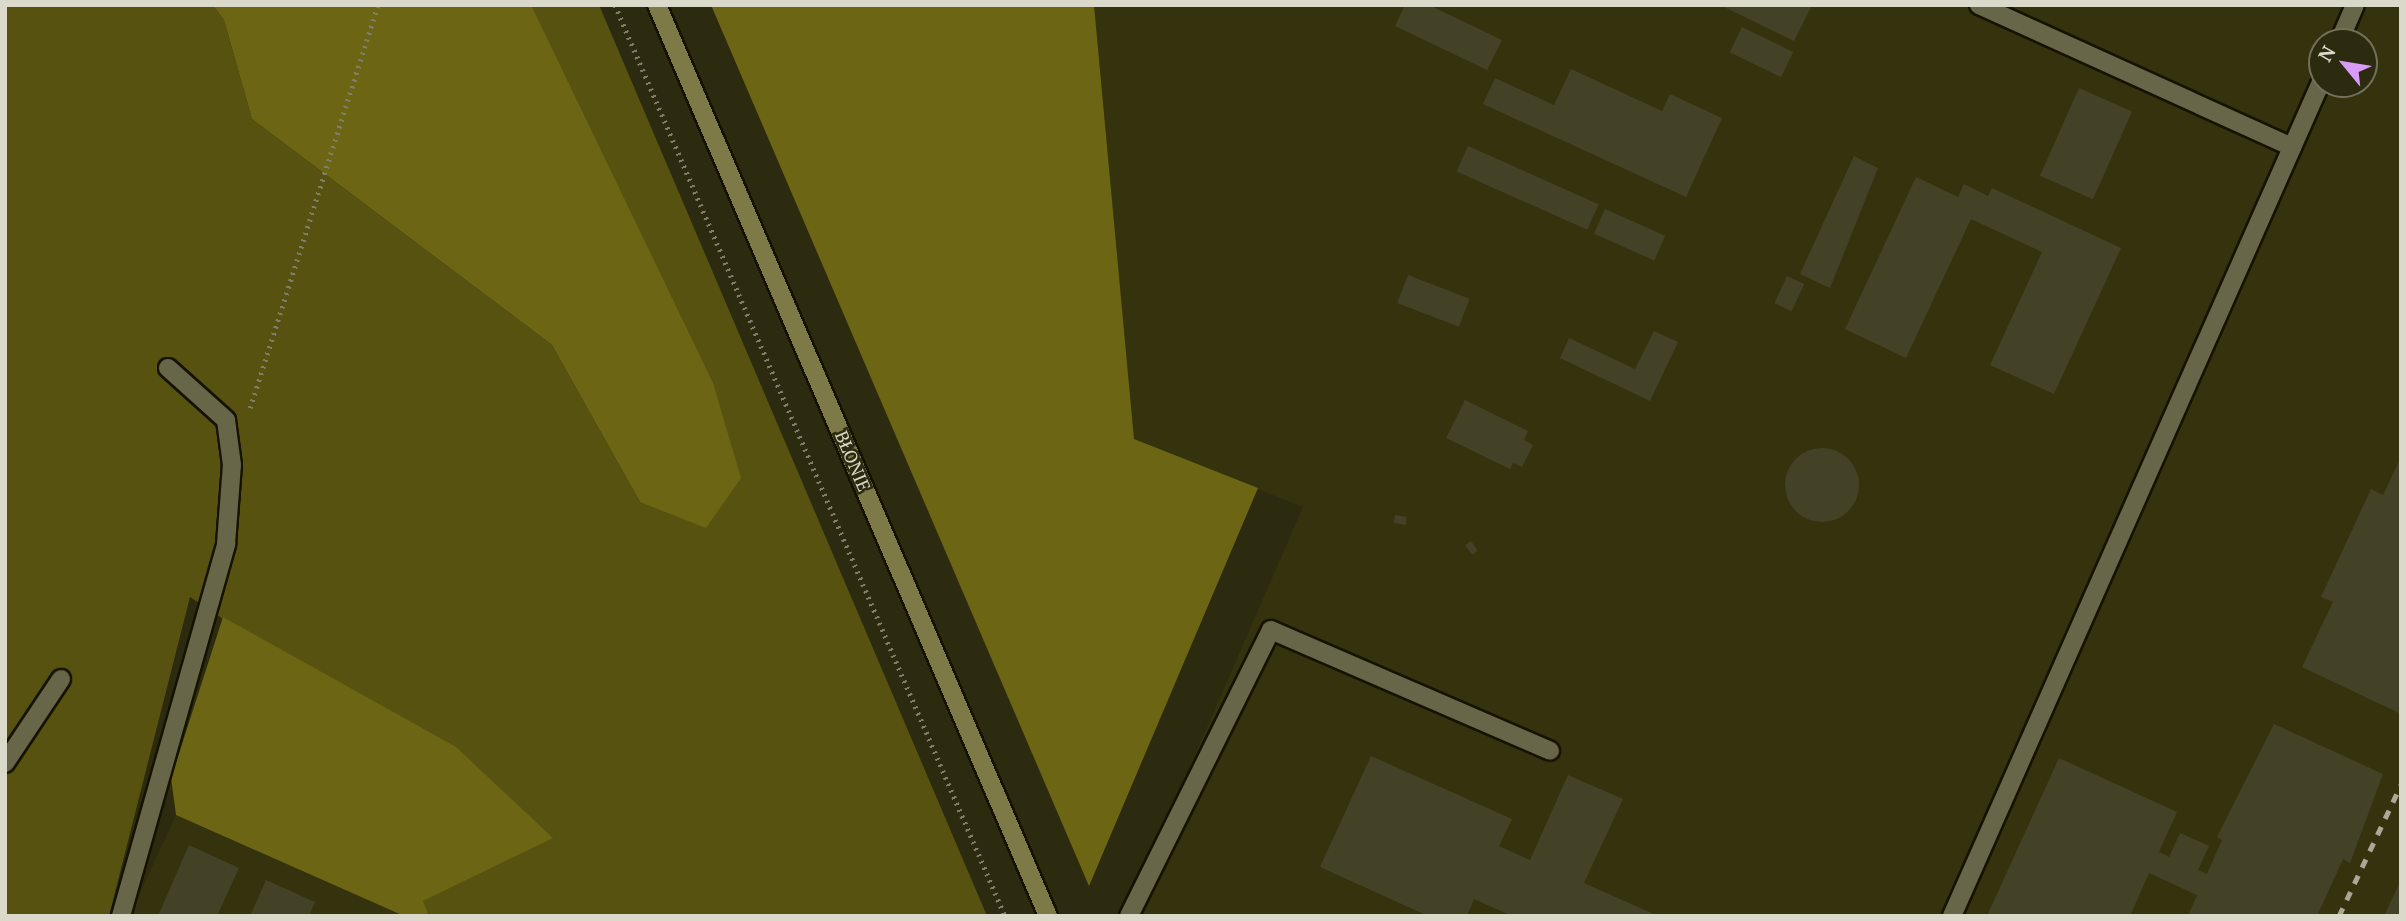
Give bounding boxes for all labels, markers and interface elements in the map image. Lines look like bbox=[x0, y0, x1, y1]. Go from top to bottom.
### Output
north arrow bbox=[2308, 28, 2378, 98]
text: N bbox=[2312, 41, 2341, 66]
street label: BŁONIE bbox=[831, 427, 875, 495]

